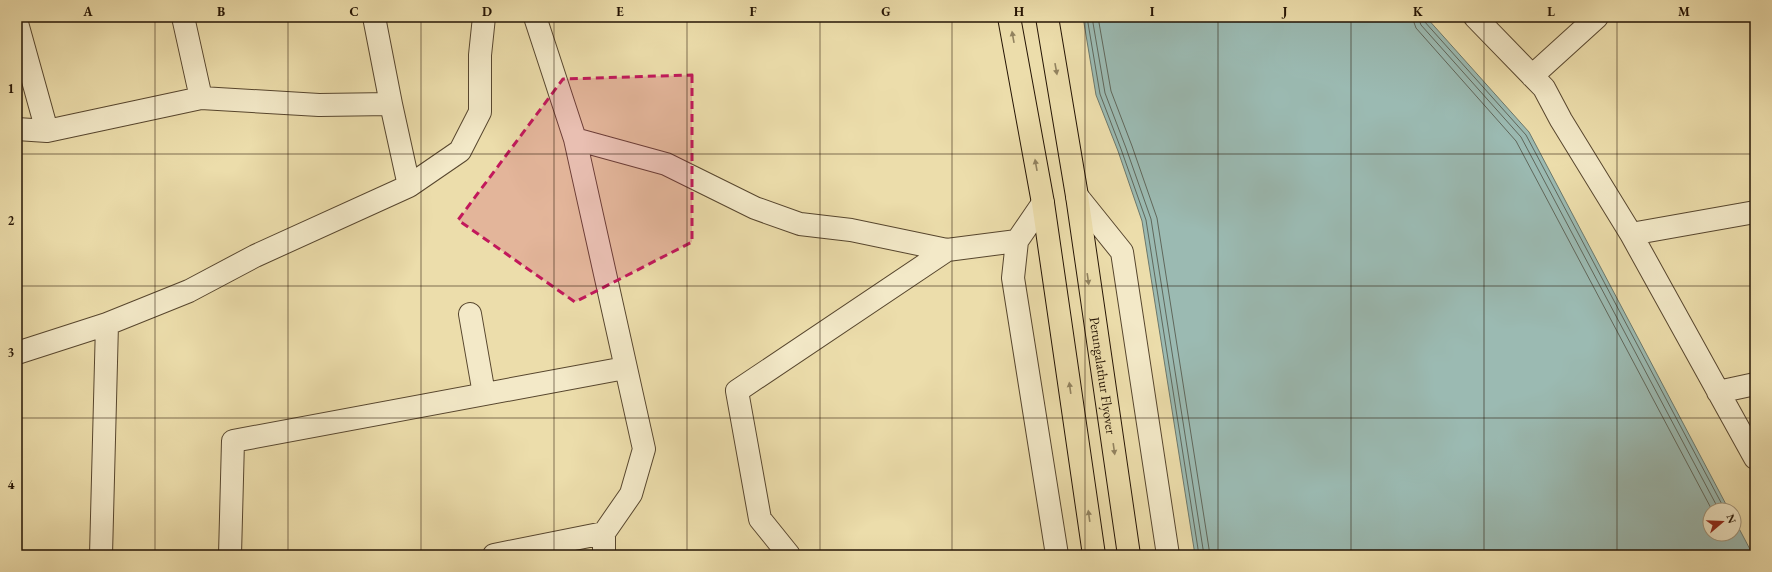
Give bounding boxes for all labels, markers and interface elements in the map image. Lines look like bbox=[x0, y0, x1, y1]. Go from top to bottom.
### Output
text: A bbox=[82, 3, 93, 20]
text: B bbox=[217, 3, 225, 20]
text: C bbox=[349, 3, 359, 20]
text: D bbox=[482, 3, 492, 20]
text: E bbox=[616, 3, 624, 20]
text: F bbox=[749, 3, 757, 20]
text: G bbox=[881, 3, 891, 20]
text: H bbox=[1014, 3, 1025, 20]
text: I bbox=[1150, 3, 1155, 20]
text: J bbox=[1281, 3, 1288, 20]
text: K bbox=[1413, 3, 1424, 20]
text: L bbox=[1547, 3, 1555, 20]
text: M bbox=[1678, 3, 1690, 20]
one-way arrow bbox=[1010, 31, 1016, 43]
one-way arrow bbox=[1053, 63, 1059, 75]
text: 1 bbox=[8, 80, 15, 97]
one-way arrow bbox=[1033, 158, 1039, 171]
text: 2 bbox=[8, 212, 15, 229]
one-way arrow bbox=[1085, 273, 1091, 285]
street label: Perungalathur Flyover bbox=[1086, 316, 1120, 436]
text: 3 bbox=[8, 344, 15, 361]
one-way arrow bbox=[1067, 382, 1073, 394]
one-way arrow bbox=[1111, 443, 1117, 455]
text: 4 bbox=[8, 476, 15, 493]
north arrow bbox=[1702, 502, 1742, 542]
one-way arrow bbox=[1086, 510, 1092, 522]
text: N bbox=[1723, 512, 1740, 525]

